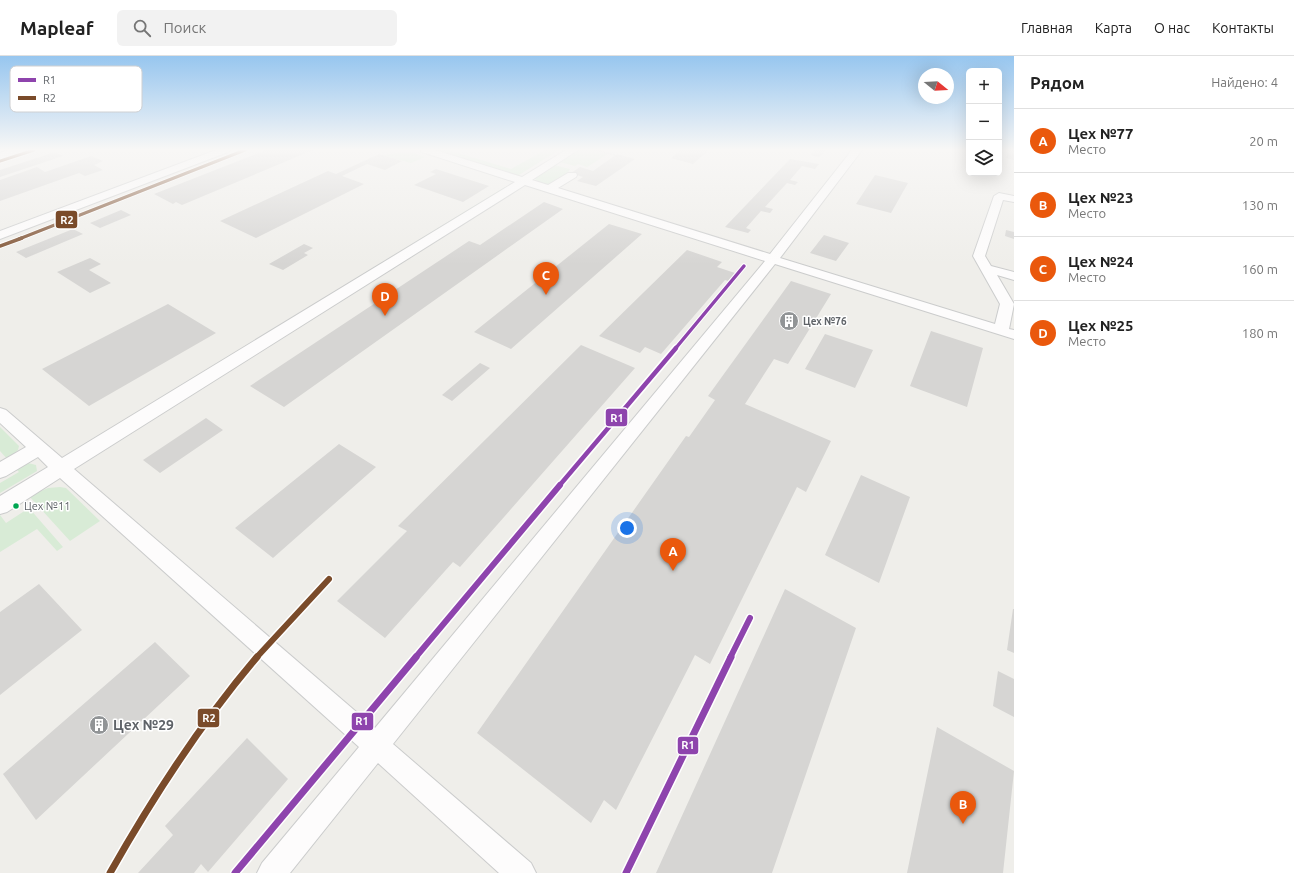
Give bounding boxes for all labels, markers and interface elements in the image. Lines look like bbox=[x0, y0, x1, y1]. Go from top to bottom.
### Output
search box bbox=[117, 10, 397, 46]
text: Mapleaf bbox=[20, 17, 93, 39]
icon: search bbox=[131, 17, 153, 39]
text: Поиск bbox=[163, 19, 206, 36]
text: Главная bbox=[1021, 20, 1073, 36]
text: Карта bbox=[1095, 20, 1132, 36]
text: О нас bbox=[1154, 20, 1190, 36]
text: Контакты bbox=[1212, 20, 1274, 36]
legend bbox=[10, 66, 142, 112]
north arrow bbox=[918, 68, 954, 104]
map controls bbox=[966, 68, 1002, 176]
button: + bbox=[966, 68, 1002, 104]
text: Рядом bbox=[1030, 73, 1085, 92]
text: R1 bbox=[43, 74, 56, 86]
text: Найдено: 4 bbox=[1211, 75, 1278, 89]
text: R2 bbox=[43, 92, 56, 104]
button: − bbox=[966, 104, 1002, 140]
text: Цех №77 bbox=[1068, 125, 1133, 142]
text: A bbox=[1038, 134, 1048, 148]
text: 20 m bbox=[1249, 134, 1278, 148]
button: layers bbox=[966, 140, 1002, 176]
text: Место bbox=[1068, 142, 1106, 156]
text: Цех №23 bbox=[1068, 189, 1133, 206]
text: B bbox=[1039, 198, 1047, 212]
text: 130 m bbox=[1242, 198, 1278, 212]
text: Место bbox=[1068, 206, 1106, 220]
line badge: R2 bbox=[55, 210, 78, 229]
text: R2 bbox=[60, 214, 74, 226]
text: Цех №24 bbox=[1068, 253, 1133, 270]
pin: C bbox=[533, 262, 559, 295]
text: C bbox=[1039, 262, 1047, 276]
text: 160 m bbox=[1242, 262, 1278, 276]
text: Место bbox=[1068, 270, 1106, 284]
pin: D bbox=[372, 283, 398, 316]
building icon: Цех №76 bbox=[778, 310, 800, 332]
place label: Цех №76 bbox=[803, 316, 847, 327]
text: Цех №25 bbox=[1068, 317, 1133, 334]
text: D bbox=[1038, 326, 1048, 340]
text: 180 m bbox=[1242, 326, 1278, 340]
text: Место bbox=[1068, 334, 1106, 348]
line badge: R1 bbox=[605, 408, 628, 427]
text: R1 bbox=[610, 412, 624, 424]
place label: Цех №11 bbox=[24, 500, 70, 512]
marker: Цех №11 bbox=[11, 501, 21, 511]
your location bbox=[617, 518, 637, 538]
pin: A bbox=[660, 538, 686, 571]
line badge: R2 bbox=[197, 708, 220, 728]
text: R2 bbox=[202, 712, 216, 724]
line badge: R1 bbox=[351, 712, 374, 731]
building icon: Цех №29 bbox=[88, 714, 110, 736]
text: R1 bbox=[355, 715, 369, 727]
place label: Цех №29 bbox=[113, 717, 174, 733]
line badge: R1 bbox=[677, 736, 699, 755]
text: R1 bbox=[681, 739, 695, 751]
pin: B bbox=[950, 791, 976, 824]

